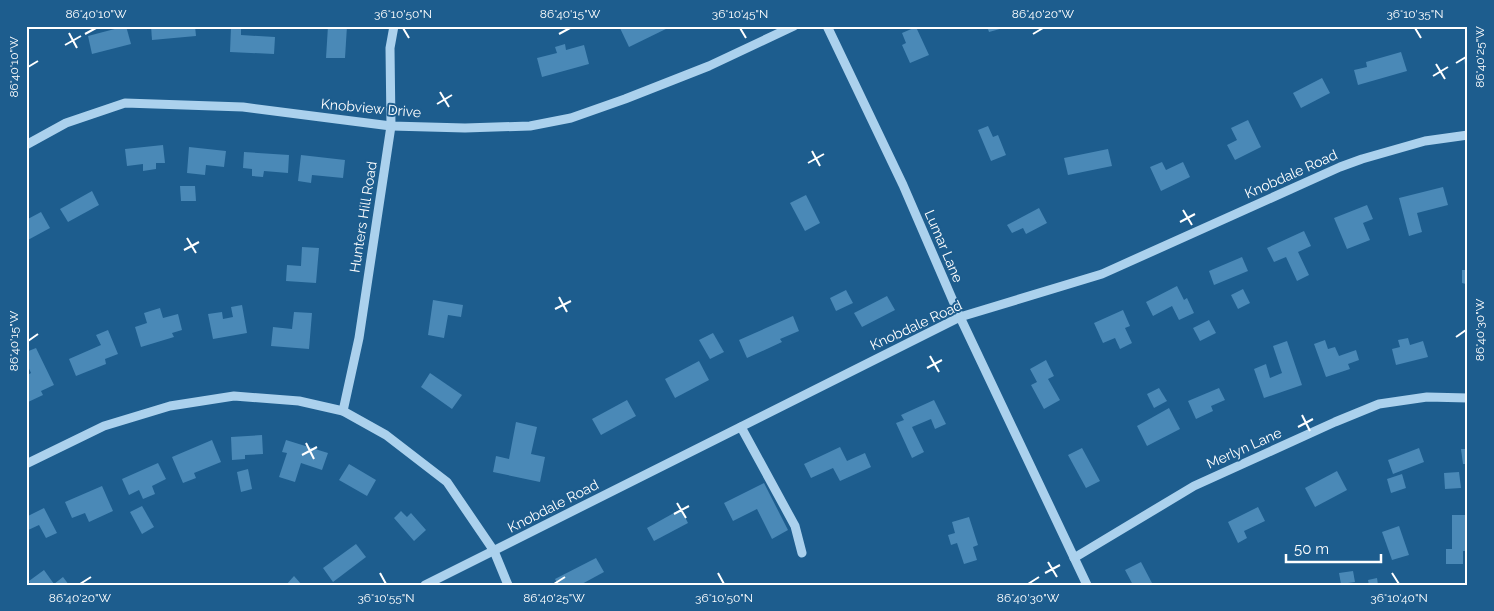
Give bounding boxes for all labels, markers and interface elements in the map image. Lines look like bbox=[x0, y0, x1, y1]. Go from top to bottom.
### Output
text: 86°40'10"W bbox=[65, 7, 127, 21]
text: 36°10'50"N bbox=[374, 7, 432, 21]
text: 86°40'15"W bbox=[540, 7, 601, 21]
text: 36°10'45"N bbox=[712, 7, 768, 21]
text: 86°40'20"W bbox=[1012, 7, 1075, 21]
text: 36°10'35"N bbox=[1386, 7, 1444, 21]
text: 86°40'25"W bbox=[1473, 26, 1487, 88]
text: 86°40'10"W bbox=[7, 36, 21, 98]
street label: Knobview Drive bbox=[320, 96, 422, 120]
street label: Knobdale Road bbox=[1242, 146, 1340, 202]
street label: Hunters Hill Road bbox=[346, 160, 380, 274]
street label: Lumar Lane bbox=[922, 207, 966, 285]
street label: Knobdale Road bbox=[867, 297, 965, 353]
text: 86°40'30"W bbox=[1473, 298, 1487, 361]
text: 86°40'15"W bbox=[7, 310, 21, 371]
street label: Merlyn Lane bbox=[1204, 424, 1284, 472]
street label: Knobdale Road bbox=[505, 476, 601, 536]
scale bar bbox=[1286, 531, 1382, 563]
text: 50 m bbox=[1294, 540, 1329, 558]
text: 86°40'20"W bbox=[49, 591, 112, 605]
text: 36°10'55"N bbox=[357, 591, 415, 605]
text: 86°40'25"W bbox=[523, 591, 585, 605]
text: 36°10'50"N bbox=[695, 591, 753, 605]
text: 86°40'30"W bbox=[997, 591, 1060, 605]
text: 36°10'40"N bbox=[1370, 591, 1428, 605]

